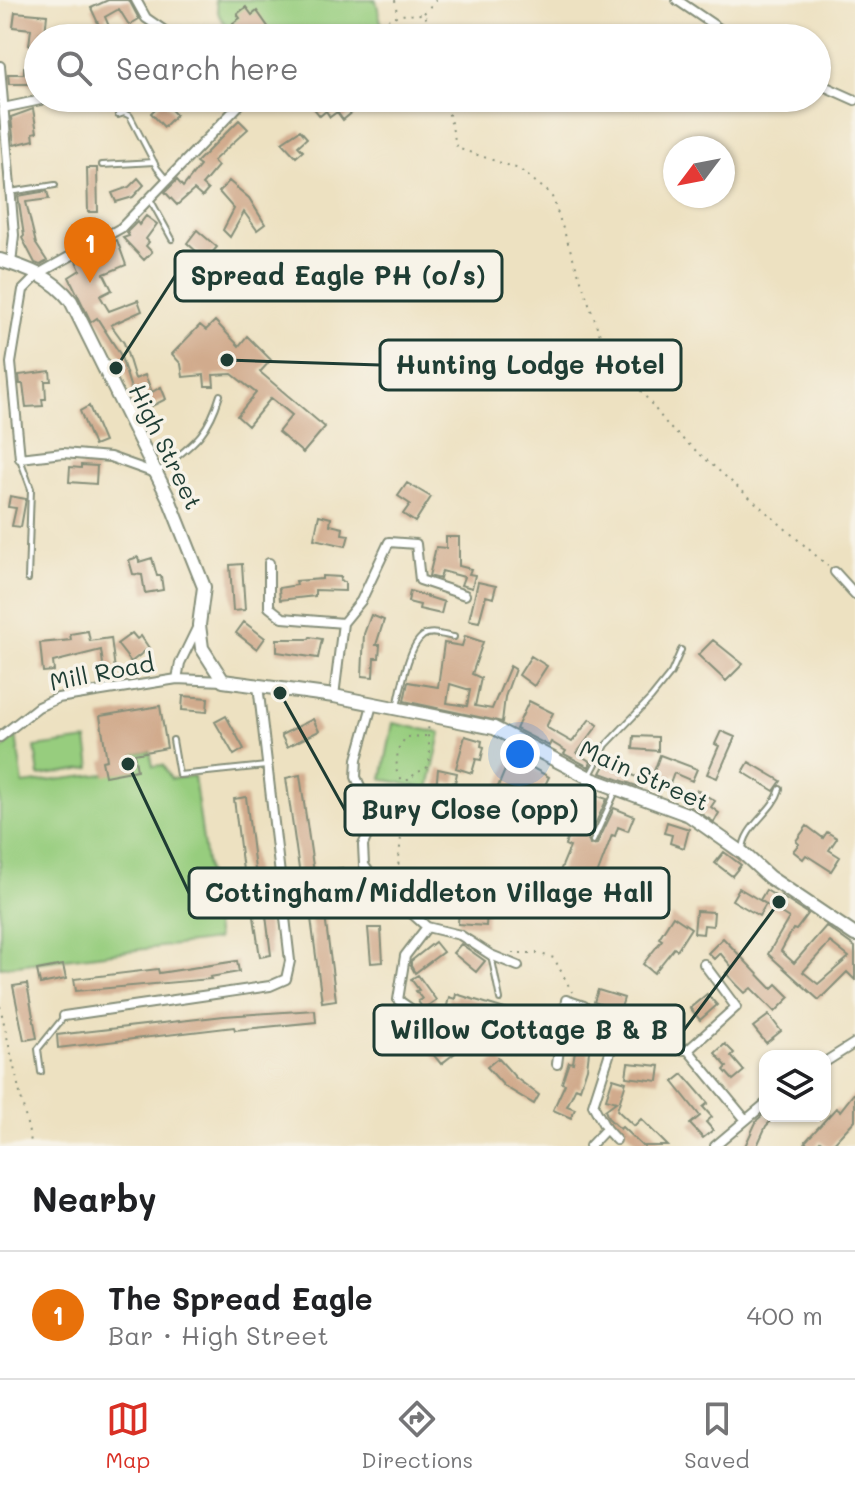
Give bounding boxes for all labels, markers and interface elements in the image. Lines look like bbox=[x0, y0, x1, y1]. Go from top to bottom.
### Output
search box bbox=[24, 24, 831, 112]
icon: search bbox=[52, 46, 96, 90]
text: Search here bbox=[116, 48, 299, 88]
north arrow bbox=[663, 136, 735, 208]
pin: 1 bbox=[64, 217, 116, 283]
callout: Spread Eagle PH (o/s) bbox=[175, 251, 502, 301]
text: Spread Eagle PH (o/s) bbox=[190, 258, 486, 292]
callout: Hunting Lodge Hotel bbox=[380, 340, 681, 390]
text: Hunting Lodge Hotel bbox=[395, 347, 665, 381]
street label: High Street bbox=[123, 378, 210, 514]
street label: Mill Road bbox=[47, 646, 157, 697]
street label: Main Street bbox=[575, 732, 714, 817]
your location bbox=[500, 734, 540, 774]
callout: Bury Close (opp) bbox=[345, 785, 595, 835]
text: Bury Close (opp) bbox=[361, 792, 579, 826]
callout: Cottingham/Middleton Village Hall bbox=[189, 868, 669, 918]
text: Cottingham/Middleton Village Hall bbox=[205, 875, 653, 909]
callout: Willow Cottage B & B bbox=[374, 1005, 684, 1055]
text: Willow Cottage B & B bbox=[390, 1012, 668, 1046]
map controls bbox=[759, 1050, 831, 1122]
button: layers bbox=[759, 1050, 831, 1122]
text: Nearby bbox=[32, 1176, 157, 1221]
text: The Spread Eagle bbox=[108, 1278, 373, 1318]
text: 1 bbox=[52, 1298, 64, 1332]
text: 400 m bbox=[747, 1298, 823, 1332]
text: Bar · High Street bbox=[108, 1318, 329, 1352]
tab: Map bbox=[106, 1397, 150, 1474]
tab: Directions bbox=[361, 1397, 473, 1474]
tab: Saved bbox=[684, 1397, 749, 1474]

